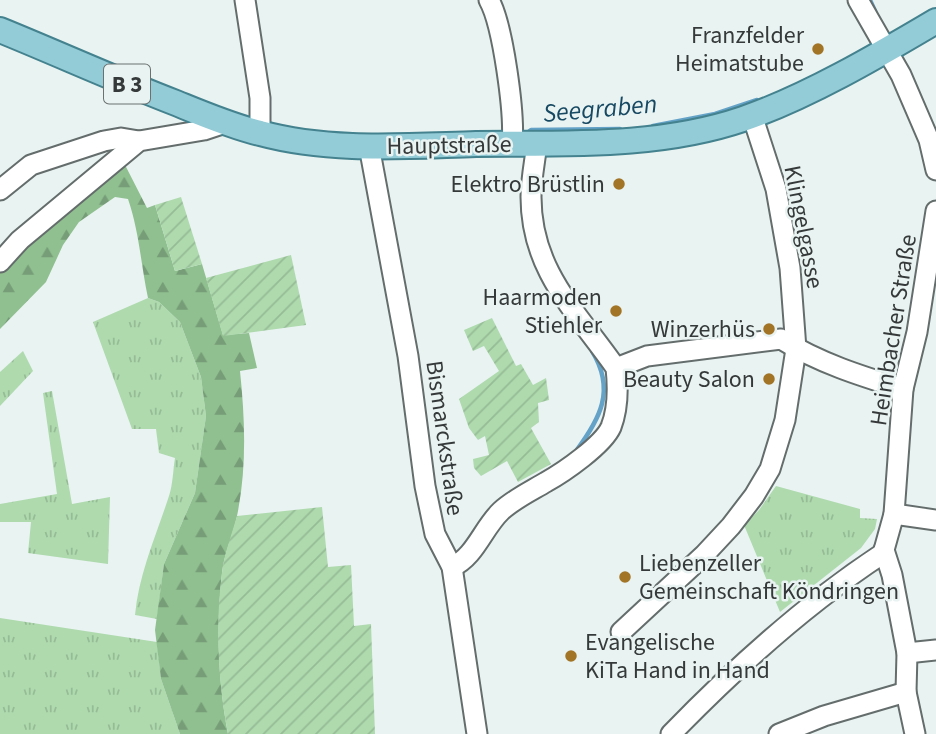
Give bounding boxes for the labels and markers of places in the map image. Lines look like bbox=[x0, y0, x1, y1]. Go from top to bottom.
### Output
place label: Franzfelder Heimatstube bbox=[675, 18, 805, 81]
marker: Franzfelder Heimatstube bbox=[810, 41, 826, 57]
place label: Elektro Brüstlin bbox=[451, 167, 605, 202]
marker: Elektro Brüstlin bbox=[611, 176, 627, 192]
place label: Haarmoden Stiehler bbox=[483, 280, 603, 343]
marker: Haarmoden Stiehler bbox=[608, 303, 624, 319]
place label: Winzerhüs bbox=[651, 312, 755, 347]
marker: Winzerhüs bbox=[761, 321, 777, 337]
place label: Beauty Salon bbox=[623, 362, 755, 397]
marker: Beauty Salon bbox=[761, 371, 777, 387]
place label: Liebenzeller Gemeinschaft Köndringen bbox=[639, 546, 899, 609]
marker: Liebenzeller Gemeinschaft Köndringen bbox=[617, 569, 633, 585]
place label: Evangelische KiTa Hand in Hand bbox=[585, 625, 770, 688]
marker: Evangelische KiTa Hand in Hand bbox=[563, 648, 579, 664]

